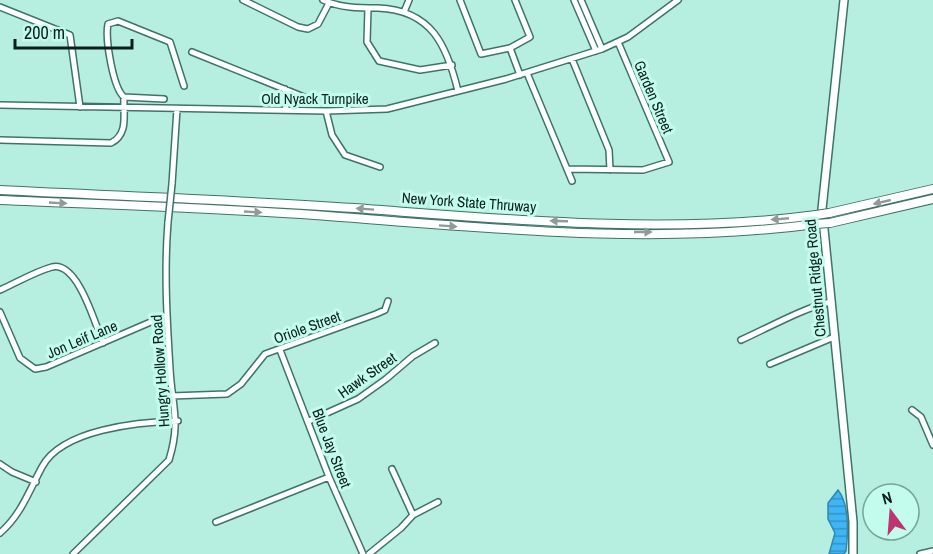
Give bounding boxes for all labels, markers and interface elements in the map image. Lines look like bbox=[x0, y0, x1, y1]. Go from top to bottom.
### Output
scale bar bbox=[15, 12, 132, 50]
text: 200 m bbox=[24, 20, 65, 45]
street label: Garden Street bbox=[629, 57, 679, 137]
street label: Old Nyack Turnpike bbox=[261, 88, 369, 109]
street label: New York State Thruway bbox=[401, 187, 538, 217]
one-way arrow bbox=[49, 198, 68, 207]
one-way arrow bbox=[872, 198, 891, 208]
one-way arrow bbox=[355, 204, 374, 214]
one-way arrow bbox=[244, 207, 263, 216]
one-way arrow bbox=[771, 214, 790, 224]
one-way arrow bbox=[550, 216, 569, 226]
street label: Chestnut Ridge Road bbox=[799, 218, 831, 338]
one-way arrow bbox=[438, 221, 457, 231]
one-way arrow bbox=[633, 227, 652, 237]
street label: Oriole Street bbox=[271, 305, 344, 349]
street label: Hungry Hollow Road bbox=[146, 314, 174, 428]
street label: Jon Leif Lane bbox=[44, 315, 121, 363]
street label: Hawk Street bbox=[334, 347, 401, 403]
street label: Blue Jay Street bbox=[307, 405, 357, 491]
north arrow bbox=[861, 482, 921, 542]
text: N bbox=[879, 486, 894, 509]

